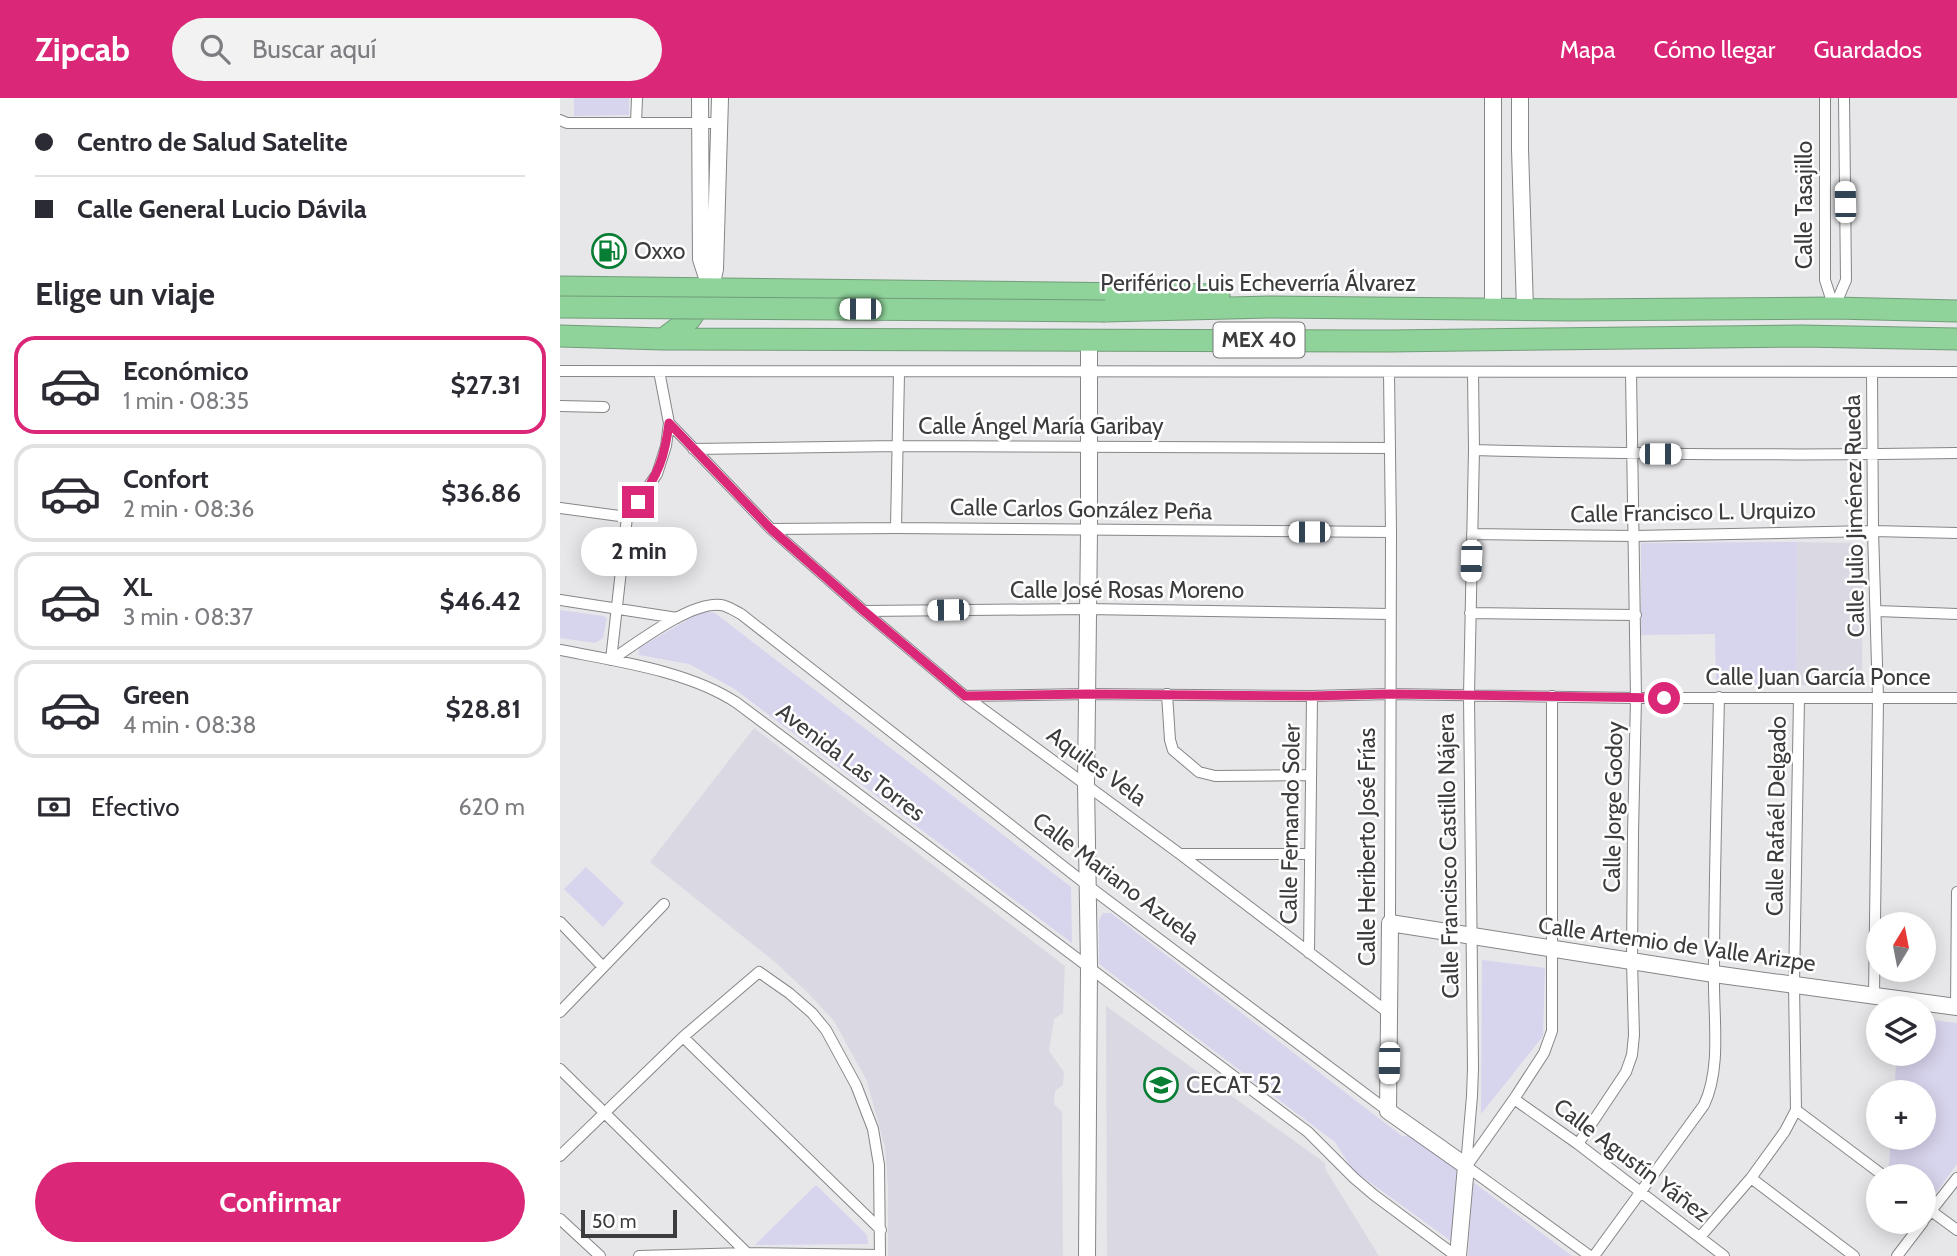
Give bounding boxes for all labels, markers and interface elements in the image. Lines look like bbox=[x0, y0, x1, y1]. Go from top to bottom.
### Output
search box bbox=[172, 18, 662, 81]
text: Zipcab bbox=[35, 29, 130, 69]
icon: search bbox=[196, 30, 234, 68]
text: Buscar aquí bbox=[252, 33, 376, 65]
text: Mapa bbox=[1560, 35, 1616, 64]
text: Cómo llegar bbox=[1654, 35, 1775, 64]
text: Guardados bbox=[1813, 35, 1922, 64]
text: Centro de Salud Satelite bbox=[77, 126, 348, 158]
street label: Calle Tasajillo bbox=[1790, 141, 1818, 269]
car bbox=[1835, 181, 1856, 223]
text: Calle General Lucio Dávila bbox=[77, 193, 367, 225]
fuel station icon: Oxxo bbox=[590, 232, 628, 270]
place label: Oxxo bbox=[634, 237, 686, 265]
street label: Periférico Luis Echeverría Álvarez bbox=[1100, 268, 1416, 297]
text: Elige un viaje bbox=[35, 274, 215, 313]
car bbox=[840, 299, 882, 320]
road number: MEX 40 bbox=[1214, 322, 1304, 358]
icon: car bbox=[39, 354, 102, 417]
text: Económico bbox=[123, 355, 249, 387]
text: $27.31 bbox=[450, 369, 521, 401]
text: 1 min · 08:35 bbox=[123, 387, 249, 415]
street label: Calle Julio Jiménez Rueda bbox=[1838, 394, 1870, 638]
street label: Calle Ángel María Garibay bbox=[918, 411, 1164, 440]
car bbox=[1640, 444, 1682, 465]
icon: car bbox=[39, 462, 102, 525]
text: Confort bbox=[123, 463, 209, 495]
text: $36.86 bbox=[441, 477, 521, 509]
route end bbox=[622, 486, 654, 518]
street label: Calle Carlos González Peña bbox=[950, 493, 1212, 525]
text: 2 min · 08:36 bbox=[123, 495, 254, 523]
street label: Calle Francisco L. Urquizo bbox=[1570, 496, 1816, 528]
car bbox=[1289, 522, 1331, 543]
callout: 2 min bbox=[580, 526, 696, 576]
text: 2 min bbox=[611, 537, 667, 565]
car bbox=[1460, 540, 1483, 582]
icon: car bbox=[39, 570, 102, 633]
text: XL bbox=[123, 571, 152, 603]
street label: Calle José Rosas Moreno bbox=[1010, 576, 1244, 604]
text: $46.42 bbox=[439, 585, 521, 617]
car bbox=[927, 599, 970, 621]
text: 3 min · 08:37 bbox=[123, 603, 253, 631]
street label: Calle Juan García Ponce bbox=[1705, 663, 1931, 691]
icon: car bbox=[39, 678, 102, 741]
text: Green bbox=[123, 679, 190, 711]
route start bbox=[1648, 682, 1680, 714]
text: $28.81 bbox=[445, 693, 521, 725]
street label: Avenida Las Torres bbox=[771, 697, 931, 827]
text: 4 min · 08:38 bbox=[123, 711, 256, 739]
street label: Calle Francisco Castillo Nájera bbox=[1432, 713, 1464, 999]
street label: Calle Rafaél Delgado bbox=[1760, 716, 1792, 916]
street label: Aquiles Vela bbox=[1042, 720, 1152, 812]
street label: Calle Jorge Godoy bbox=[1598, 721, 1629, 893]
street label: Calle Fernando Soler bbox=[1274, 723, 1306, 925]
street label: Calle Heriberto José Frías bbox=[1353, 728, 1381, 966]
icon: cash bbox=[35, 788, 73, 826]
text: Efectivo bbox=[91, 791, 180, 823]
text: 620 m bbox=[458, 793, 525, 821]
street label: Calle Mariano Azuela bbox=[1027, 806, 1205, 950]
street label: Calle Artemio de Valle Arizpe bbox=[1536, 911, 1818, 977]
north arrow bbox=[1866, 912, 1936, 982]
map controls bbox=[1866, 912, 1936, 1234]
button: layers bbox=[1866, 996, 1936, 1066]
car bbox=[1379, 1042, 1400, 1084]
school or university icon: CECAT 52 bbox=[1142, 1066, 1180, 1104]
place label: CECAT 52 bbox=[1186, 1071, 1282, 1099]
button: + bbox=[1866, 1080, 1936, 1150]
street label: Calle Agustín Yáñez bbox=[1548, 1092, 1716, 1228]
button: Confirmar bbox=[35, 1162, 525, 1242]
button: − bbox=[1866, 1164, 1936, 1234]
scale bar bbox=[581, 1207, 677, 1239]
text: 50 m bbox=[592, 1210, 636, 1233]

